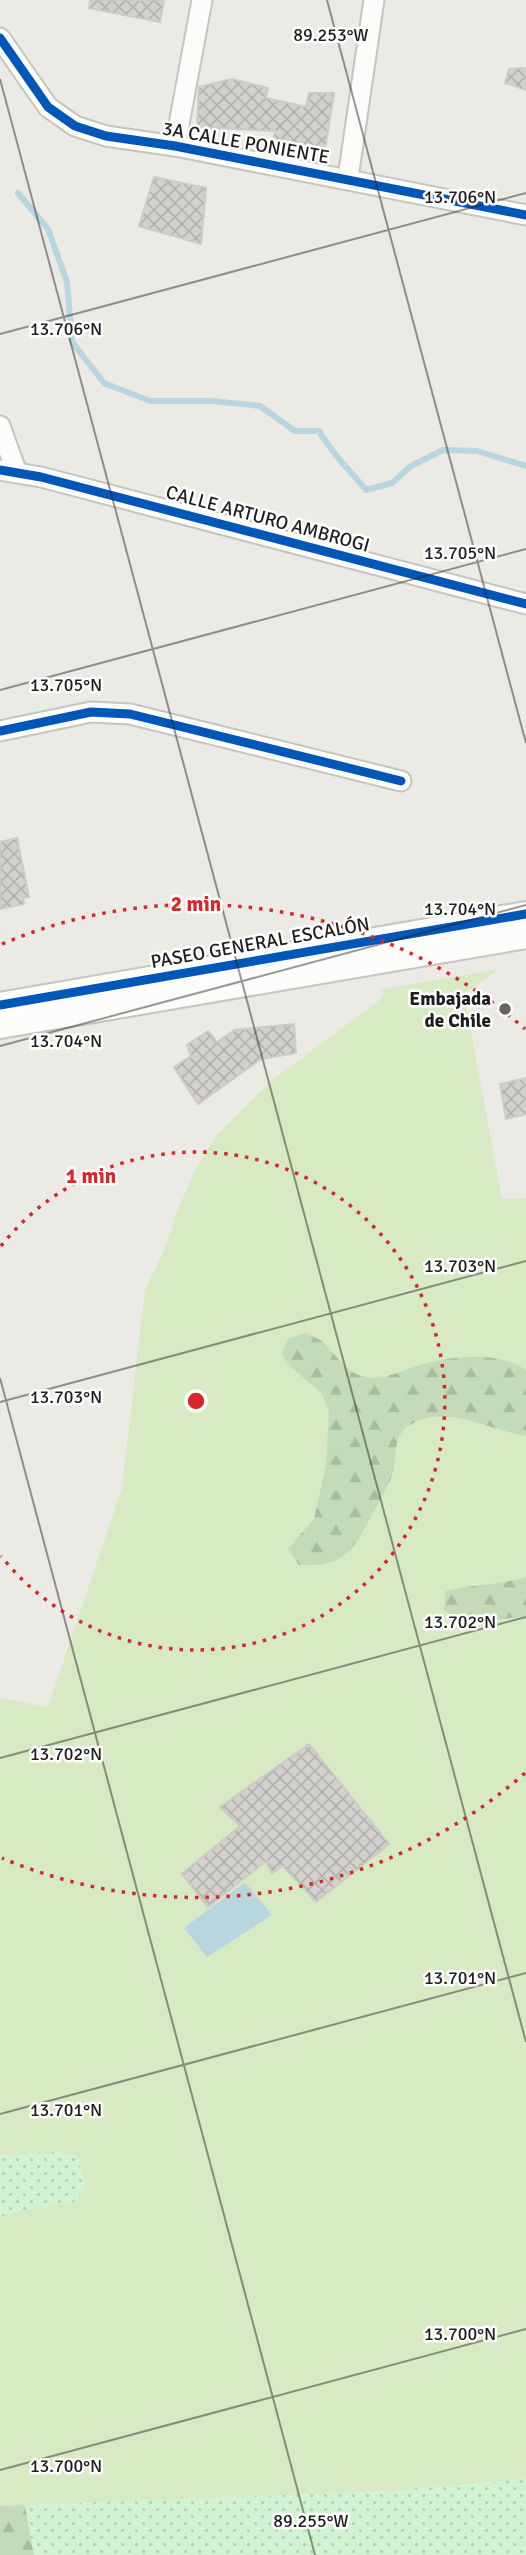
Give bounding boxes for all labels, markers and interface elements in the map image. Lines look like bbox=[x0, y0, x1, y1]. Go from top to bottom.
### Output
text: 89.253°W bbox=[293, 24, 369, 46]
street label: 3A CALLE PONIENTE bbox=[160, 116, 331, 169]
text: 13.706°N bbox=[424, 186, 496, 208]
text: 13.706°N bbox=[30, 318, 102, 340]
street label: CALLE ARTURO AMBROGI bbox=[163, 480, 372, 558]
text: 13.705°N bbox=[424, 542, 496, 564]
text: 13.705°N bbox=[30, 674, 102, 696]
text: 2 min bbox=[171, 891, 221, 917]
text: 13.704°N bbox=[424, 898, 496, 920]
street label: PASEO GENERAL ESCALÓN bbox=[149, 912, 371, 974]
place label: Embajada de Chile bbox=[409, 987, 491, 1033]
marker: Embajada de Chile bbox=[497, 1001, 513, 1017]
text: 13.704°N bbox=[30, 1030, 102, 1052]
text: 1 min bbox=[66, 1163, 116, 1189]
text: 13.703°N bbox=[424, 1255, 496, 1277]
text: 13.703°N bbox=[30, 1386, 102, 1408]
centre of rings bbox=[184, 1389, 208, 1413]
text: 13.702°N bbox=[424, 1611, 496, 1633]
text: 13.702°N bbox=[30, 1743, 102, 1765]
text: 13.701°N bbox=[424, 1967, 496, 1989]
text: 13.701°N bbox=[30, 2099, 102, 2121]
text: 13.700°N bbox=[424, 2323, 496, 2345]
text: 13.700°N bbox=[30, 2455, 102, 2477]
text: 89.255°W bbox=[273, 2510, 349, 2532]

